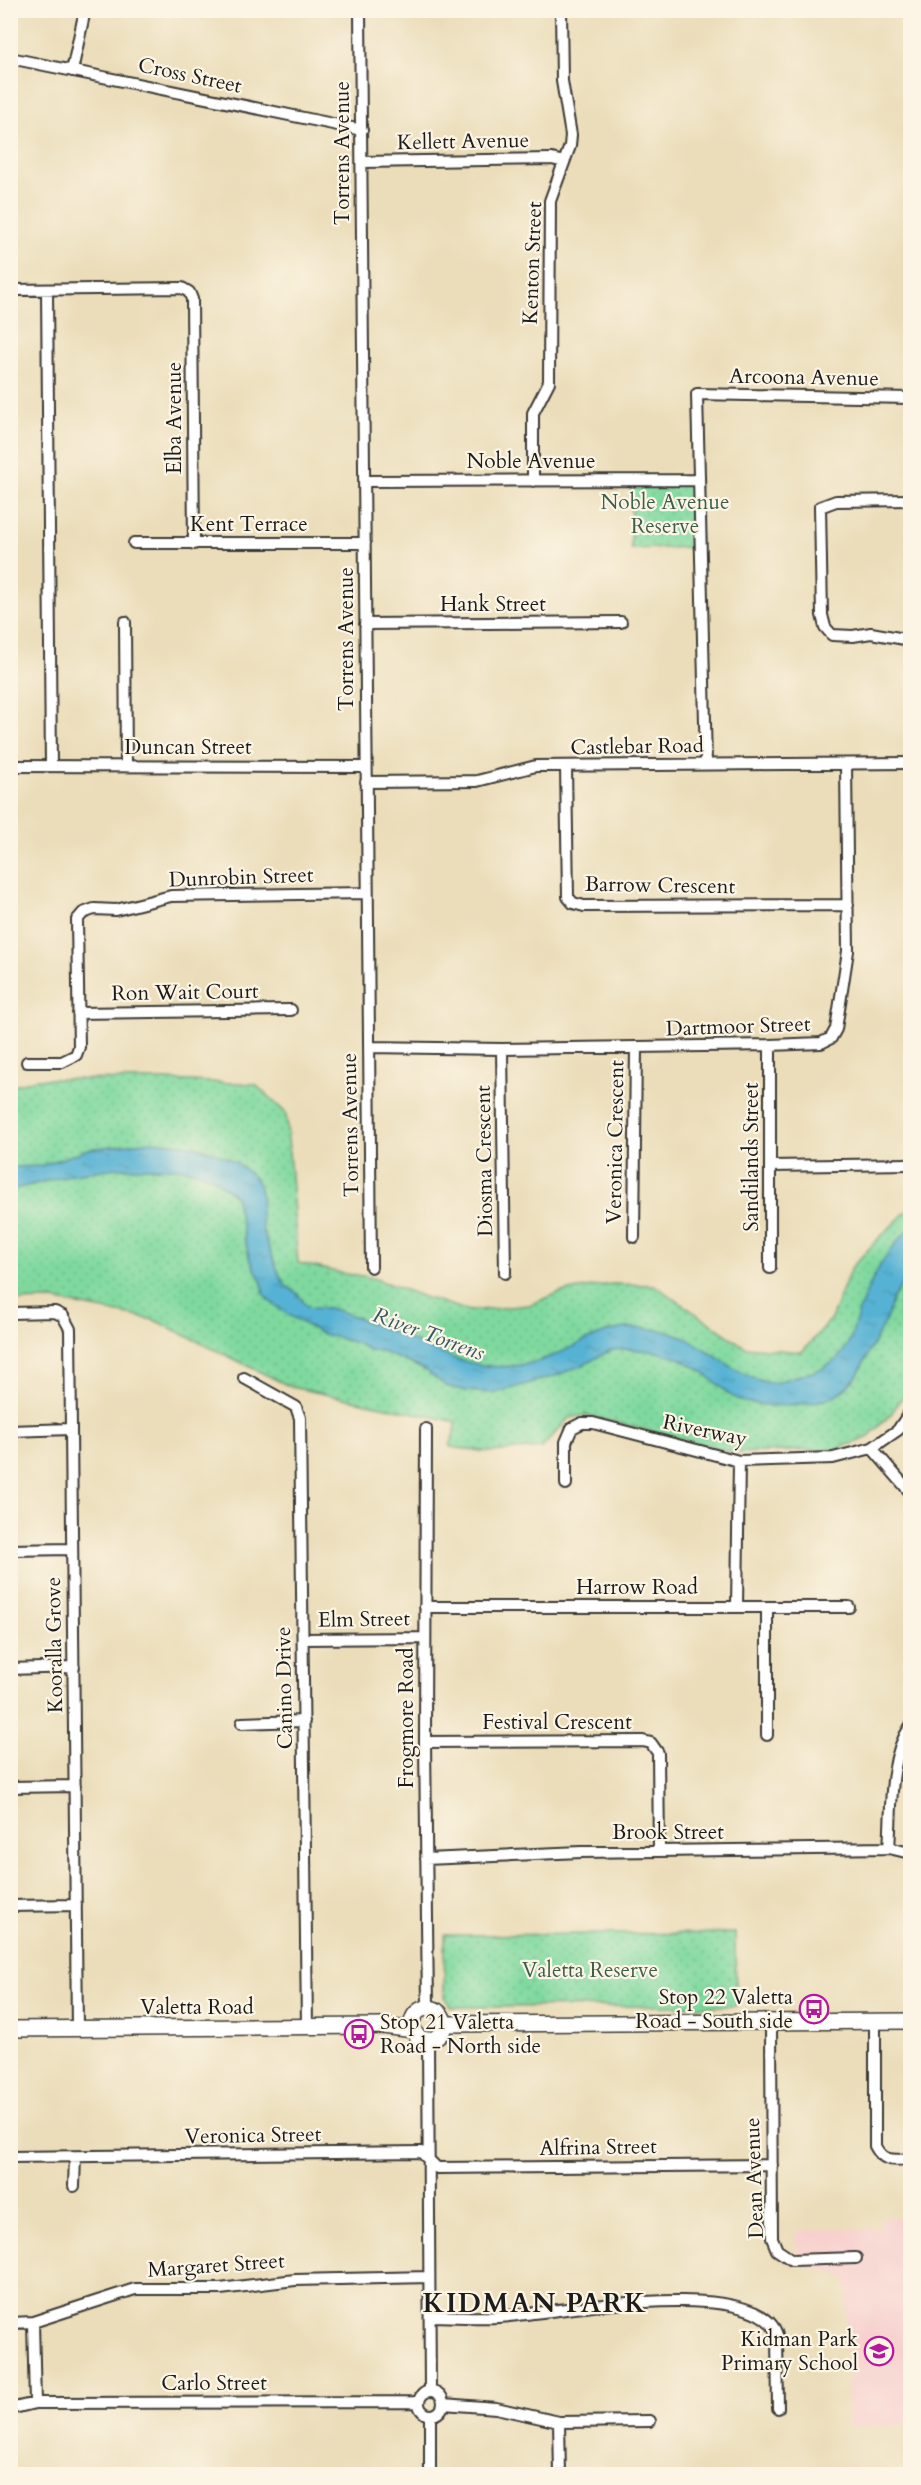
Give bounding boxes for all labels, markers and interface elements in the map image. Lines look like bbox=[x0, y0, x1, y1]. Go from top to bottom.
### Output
street label: Cross Street bbox=[135, 50, 245, 101]
street label: Torrens Avenue bbox=[328, 81, 357, 225]
street label: Kellett Avenue bbox=[397, 126, 529, 157]
street label: Kenton Street bbox=[516, 201, 549, 325]
street label: Elba Avenue bbox=[160, 362, 189, 474]
street label: Arcoona Avenue bbox=[729, 362, 879, 393]
street label: Noble Avenue bbox=[466, 447, 596, 476]
park label: Noble Avenue Reserve bbox=[600, 488, 730, 541]
street label: Kent Terrace bbox=[190, 510, 308, 539]
street label: Torrens Avenue bbox=[332, 567, 361, 711]
street label: Hank Street bbox=[440, 590, 546, 619]
street label: Castlebar Road bbox=[570, 731, 704, 762]
street label: Duncan Street bbox=[124, 733, 252, 762]
street label: Dunrobin Street bbox=[168, 860, 314, 895]
street label: Barrow Crescent bbox=[585, 870, 736, 901]
street label: Ron Wait Court bbox=[111, 977, 259, 1008]
street label: Dartmoor Street bbox=[665, 1009, 811, 1044]
street label: Torrens Avenue bbox=[335, 1053, 366, 1197]
street label: Veronica Crescent bbox=[600, 1059, 631, 1224]
street label: Sandilands Street bbox=[737, 1082, 766, 1232]
street label: Diosma Crescent bbox=[469, 1084, 500, 1237]
water label: River Torrens bbox=[369, 1300, 489, 1368]
street label: Riverway bbox=[660, 1407, 750, 1454]
street label: Harrow Road bbox=[576, 1573, 698, 1602]
street label: Kooralla Grove bbox=[39, 1577, 70, 1713]
street label: Elm Street bbox=[318, 1604, 411, 1635]
street label: Canino Drive bbox=[269, 1626, 300, 1750]
street label: Frogmore Road bbox=[392, 1648, 421, 1788]
street label: Festival Crescent bbox=[482, 1708, 632, 1737]
street label: Brook Street bbox=[612, 1818, 724, 1847]
park label: Valetta Reserve bbox=[522, 1956, 658, 1985]
place label: Stop 22 Valetta Road - South side bbox=[635, 1983, 793, 2036]
street label: Valetta Road bbox=[140, 1993, 254, 2022]
bus stop icon: Stop 22 Valetta Road - South side bbox=[798, 1993, 830, 2025]
place label: Stop 21 Valetta Road - North side bbox=[380, 2008, 541, 2061]
bus stop icon: Stop 21 Valetta Road - North side bbox=[343, 2018, 375, 2050]
street label: Dean Avenue bbox=[738, 2117, 771, 2239]
street label: Veronica Street bbox=[184, 2120, 322, 2151]
street label: Alfrina Street bbox=[539, 2132, 657, 2163]
street label: Margaret Street bbox=[147, 2246, 286, 2285]
district label: KIDMAN PARK bbox=[423, 2285, 647, 2322]
place label: Kidman Park Primary School bbox=[721, 2325, 859, 2378]
school or university icon: Kidman Park Primary School bbox=[863, 2335, 895, 2367]
street label: Carlo Street bbox=[161, 2369, 267, 2398]

